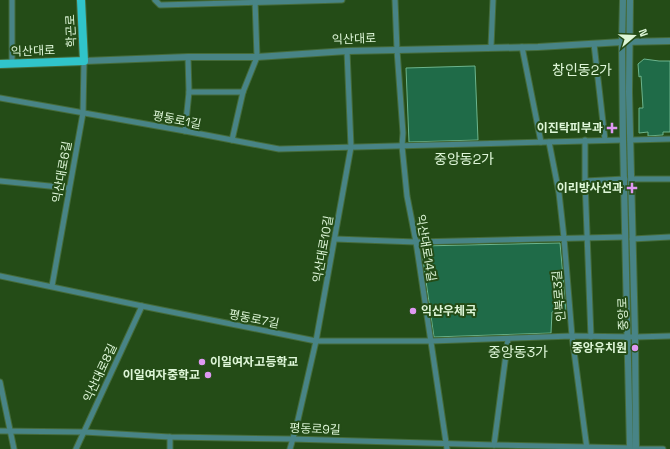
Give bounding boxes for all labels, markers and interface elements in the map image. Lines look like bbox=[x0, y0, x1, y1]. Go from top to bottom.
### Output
street label: 학곤로 bbox=[62, 14, 80, 48]
north arrow bbox=[614, 16, 654, 56]
text: N bbox=[636, 27, 651, 39]
street label: 익산대로 bbox=[332, 30, 376, 48]
street label: 익산대로 bbox=[11, 42, 55, 60]
district label: 창인동2가 bbox=[552, 61, 612, 79]
street label: 평동로1길 bbox=[151, 107, 203, 133]
place label: 이진탁피부과 bbox=[537, 120, 603, 136]
marker: 이진탁피부과 bbox=[606, 122, 618, 134]
street label: 익산대로6길 bbox=[49, 140, 75, 204]
district label: 중앙동2가 bbox=[434, 150, 494, 168]
place label: 이리방사선과 bbox=[557, 180, 623, 196]
marker: 이리방사선과 bbox=[626, 182, 638, 194]
street label: 익산대로14길 bbox=[412, 213, 440, 283]
street label: 익산대로10길 bbox=[309, 214, 337, 284]
street label: 인북로3길 bbox=[549, 270, 569, 322]
street label: 중앙로 bbox=[614, 297, 632, 331]
place label: 익산우체국 bbox=[421, 303, 476, 319]
street label: 평동로7길 bbox=[227, 306, 281, 332]
marker: 익산우체국 bbox=[408, 306, 418, 316]
place label: 중앙유치원 bbox=[572, 340, 627, 356]
street label: 익산대로8길 bbox=[80, 341, 120, 405]
district label: 중앙동3가 bbox=[488, 343, 548, 361]
marker: 중앙유치원 bbox=[630, 343, 640, 353]
place label: 이일여자고등학교 bbox=[210, 354, 298, 370]
marker: 이일여자고등학교 bbox=[197, 357, 207, 367]
place label: 이일여자중학교 bbox=[123, 367, 200, 383]
marker: 이일여자중학교 bbox=[203, 370, 213, 380]
street label: 평동로9길 bbox=[289, 420, 341, 438]

